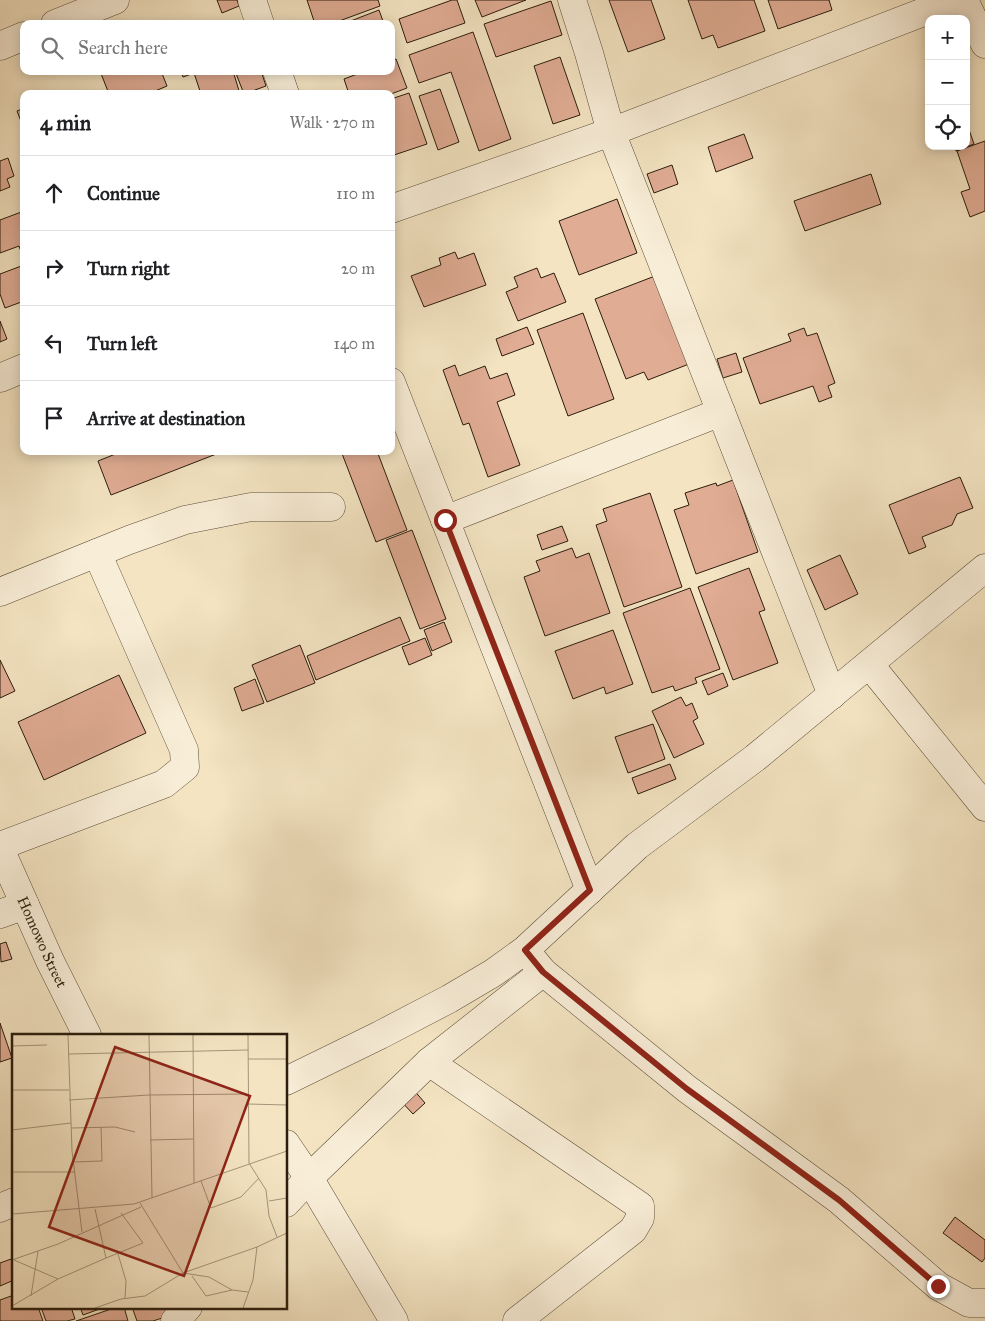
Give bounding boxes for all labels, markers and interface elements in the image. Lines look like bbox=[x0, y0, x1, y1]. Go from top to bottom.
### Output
map controls bbox=[925, 15, 970, 150]
button: + bbox=[925, 15, 970, 60]
search box bbox=[20, 20, 395, 75]
icon: search bbox=[38, 34, 66, 62]
text: Search here bbox=[78, 36, 168, 59]
button: − bbox=[925, 60, 970, 105]
button: locate bbox=[925, 105, 970, 150]
text: 4 min bbox=[40, 110, 91, 136]
text: Walk · 270 m bbox=[289, 113, 375, 132]
icon: ahead bbox=[40, 179, 68, 207]
text: Continue bbox=[87, 182, 160, 205]
text: 110 m bbox=[336, 184, 375, 203]
icon: right bbox=[40, 254, 68, 282]
text: Turn right bbox=[87, 257, 170, 280]
text: 20 m bbox=[341, 259, 375, 278]
icon: left bbox=[40, 329, 68, 357]
text: Turn left bbox=[87, 332, 157, 355]
text: 140 m bbox=[334, 334, 375, 353]
icon: arrive bbox=[40, 404, 68, 432]
text: Arrive at destination bbox=[87, 407, 245, 430]
route start bbox=[434, 509, 457, 532]
street label: Homowo Street bbox=[13, 893, 71, 991]
inset map bbox=[12, 1034, 288, 1308]
route end bbox=[927, 1275, 950, 1298]

